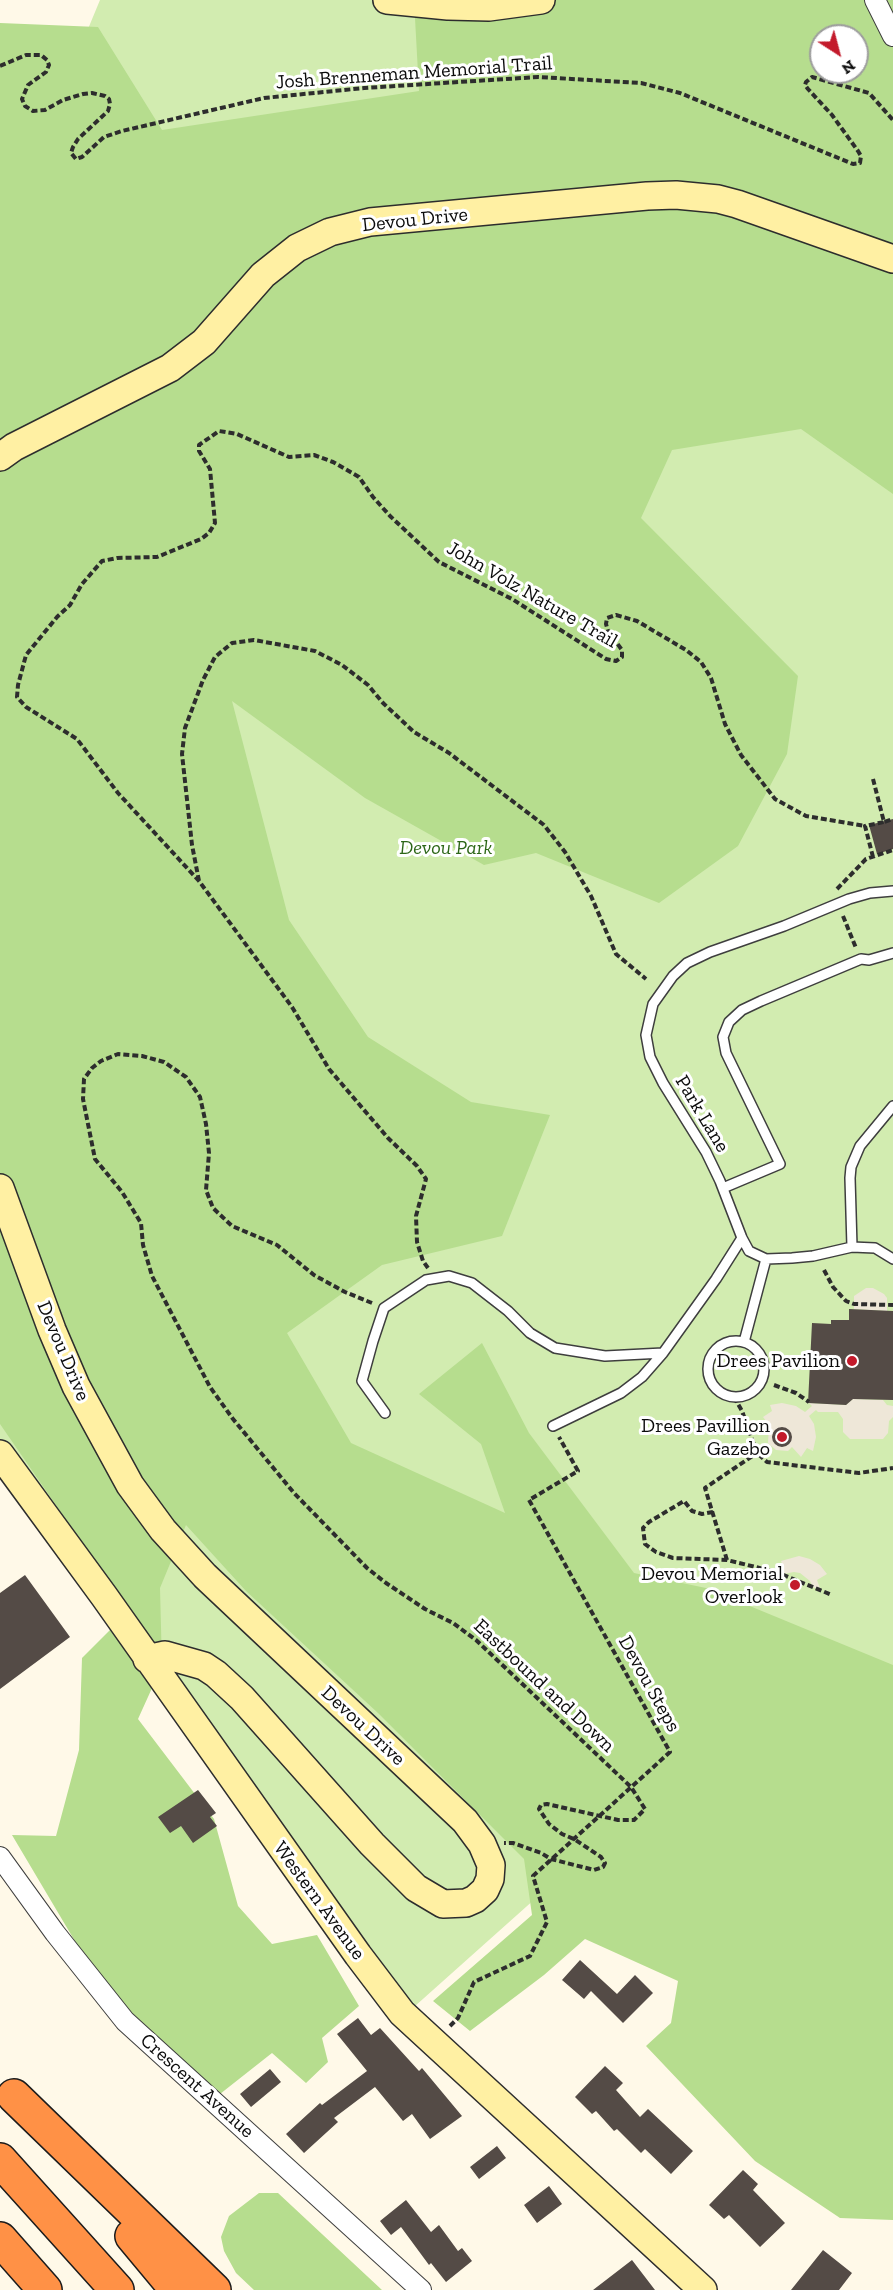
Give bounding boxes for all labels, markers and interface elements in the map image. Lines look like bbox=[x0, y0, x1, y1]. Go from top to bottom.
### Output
north arrow bbox=[809, 24, 869, 84]
street label: Josh Brenneman Memorial Trail bbox=[275, 51, 553, 95]
text: N bbox=[838, 56, 859, 79]
street label: Devou Drive bbox=[361, 203, 469, 237]
street label: John Volz Nature Trail bbox=[442, 536, 622, 654]
park label: Devou Park bbox=[400, 836, 492, 860]
street label: Park Lane bbox=[670, 1071, 734, 1157]
street label: Devou Drive bbox=[31, 1297, 95, 1405]
place label: Drees Pavilion bbox=[716, 1349, 840, 1373]
marker: Drees Pavilion bbox=[845, 1354, 859, 1368]
place label: Drees Pavillion Gazebo bbox=[641, 1414, 770, 1461]
marker: Drees Pavillion Gazebo bbox=[775, 1430, 789, 1444]
place label: Devou Memorial Overlook bbox=[641, 1562, 783, 1609]
marker: Devou Memorial Overlook bbox=[788, 1578, 802, 1592]
street label: Eastbound and Down bbox=[468, 1614, 620, 1758]
street label: Devou Steps bbox=[613, 1632, 685, 1736]
street label: Devou Drive bbox=[316, 1681, 410, 1771]
street label: Western Avenue bbox=[268, 1837, 370, 1965]
street label: Crescent Avenue bbox=[135, 2029, 259, 2143]

